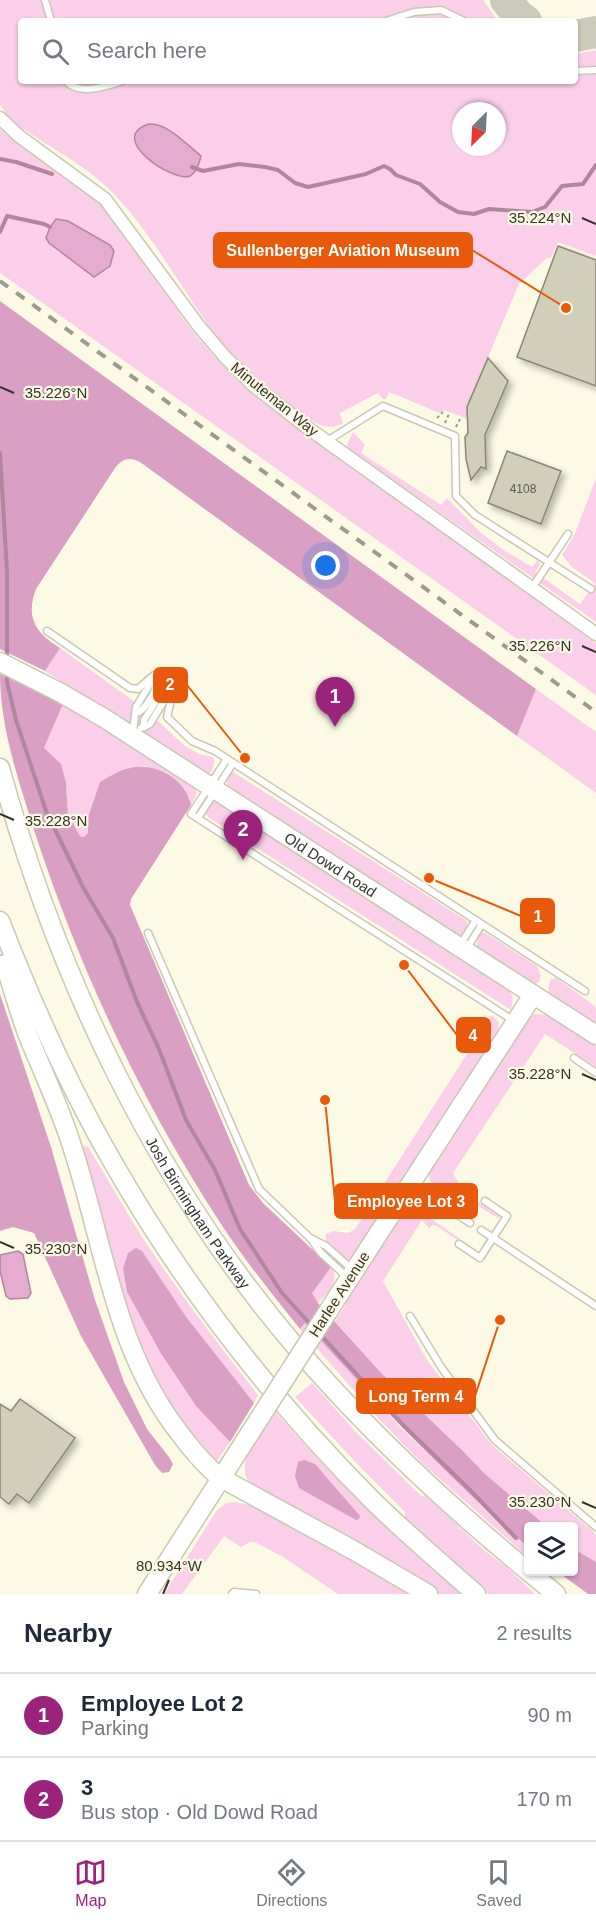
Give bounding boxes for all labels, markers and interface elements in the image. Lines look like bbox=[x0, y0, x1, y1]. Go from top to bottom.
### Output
search box bbox=[18, 18, 578, 84]
icon: search bbox=[39, 35, 72, 68]
text: Search here bbox=[87, 38, 207, 63]
north arrow bbox=[452, 102, 506, 156]
text: 35.224°N bbox=[509, 209, 571, 226]
callout: Sullenberger Aviation Museum bbox=[214, 233, 472, 267]
text: Sullenberger Aviation Museum bbox=[226, 242, 460, 259]
street label: Minuteman Way bbox=[228, 358, 323, 440]
text: 35.226°N bbox=[25, 384, 87, 401]
house number: 4108 bbox=[510, 482, 537, 496]
your location bbox=[311, 551, 340, 580]
text: 35.226°N bbox=[509, 637, 571, 654]
callout: 2 bbox=[154, 668, 187, 702]
text: 2 bbox=[166, 676, 175, 693]
pin: 1 bbox=[316, 678, 354, 727]
pin: 2 bbox=[224, 810, 262, 860]
text: 35.228°N bbox=[25, 812, 87, 829]
street label: Old Dowd Road bbox=[282, 828, 380, 900]
callout: 1 bbox=[521, 899, 554, 933]
text: 1 bbox=[534, 908, 543, 925]
callout: 4 bbox=[457, 1018, 490, 1052]
text: 4 bbox=[469, 1027, 478, 1044]
text: 35.228°N bbox=[509, 1065, 571, 1082]
street label: Josh Birmingham Parkway bbox=[143, 1134, 255, 1292]
callout: Employee Lot 3 bbox=[335, 1184, 477, 1218]
text: Employee Lot 3 bbox=[347, 1193, 465, 1210]
text: 35.230°N bbox=[25, 1240, 87, 1257]
street label: Harlee Avenue bbox=[305, 1248, 373, 1340]
callout: Long Term 4 bbox=[357, 1379, 475, 1413]
text: Long Term 4 bbox=[369, 1388, 464, 1405]
text: 35.230°N bbox=[509, 1493, 571, 1510]
map controls bbox=[524, 1522, 578, 1576]
button: layers bbox=[524, 1522, 578, 1576]
text: 80.934°W bbox=[136, 1557, 203, 1574]
text: Nearby bbox=[24, 1618, 112, 1648]
text: 2 results bbox=[496, 1622, 572, 1644]
text: Employee Lot 2 bbox=[81, 1691, 244, 1716]
text: 1 bbox=[38, 1704, 49, 1726]
text: 90 m bbox=[528, 1704, 572, 1726]
text: Parking bbox=[81, 1717, 149, 1739]
text: 3 bbox=[81, 1775, 93, 1800]
text: 2 bbox=[38, 1788, 49, 1810]
text: 170 m bbox=[516, 1788, 572, 1810]
text: Bus stop · Old Dowd Road bbox=[81, 1801, 318, 1823]
tab: Map bbox=[74, 1856, 107, 1910]
tab: Directions bbox=[256, 1856, 327, 1910]
tab: Saved bbox=[476, 1856, 522, 1910]

